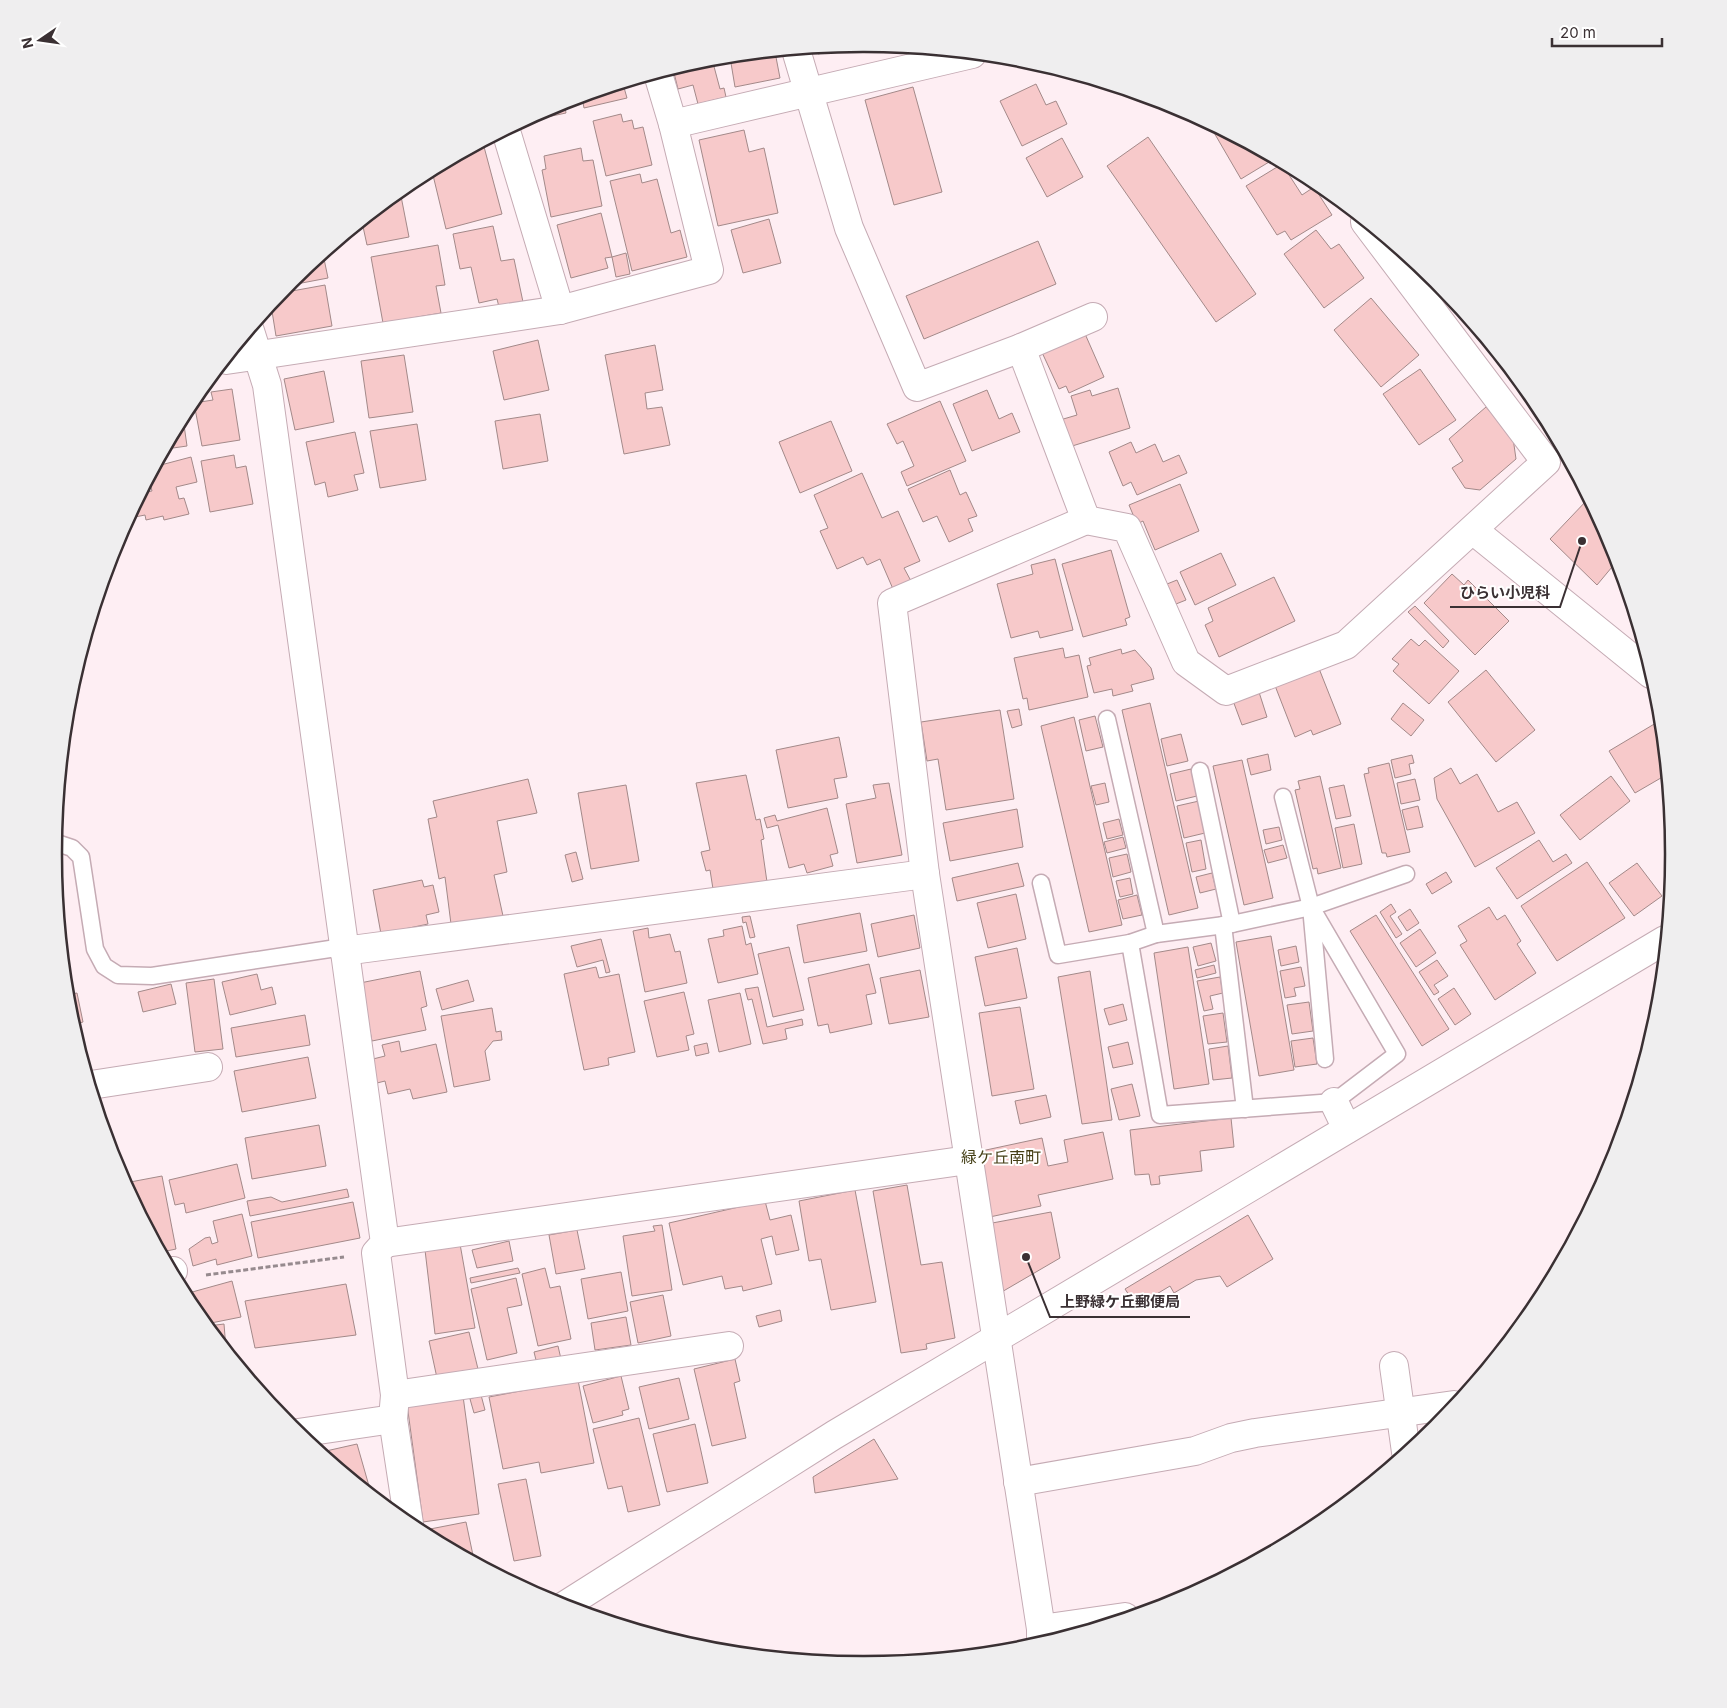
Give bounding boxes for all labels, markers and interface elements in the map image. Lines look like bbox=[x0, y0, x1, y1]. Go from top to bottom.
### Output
north arrow bbox=[15, 15, 65, 65]
scale bar bbox=[1552, 15, 1662, 47]
text: 20 m bbox=[1560, 23, 1596, 42]
text: N bbox=[17, 36, 36, 50]
callout: ひらい小児科 bbox=[1450, 577, 1560, 607]
text: ひらい小児科 bbox=[1460, 583, 1550, 602]
district label: 緑ケ丘南町 bbox=[961, 1147, 1041, 1167]
callout: 上野緑ケ丘郵便局 bbox=[1050, 1287, 1190, 1317]
text: 上野緑ケ丘郵便局 bbox=[1060, 1292, 1180, 1311]

